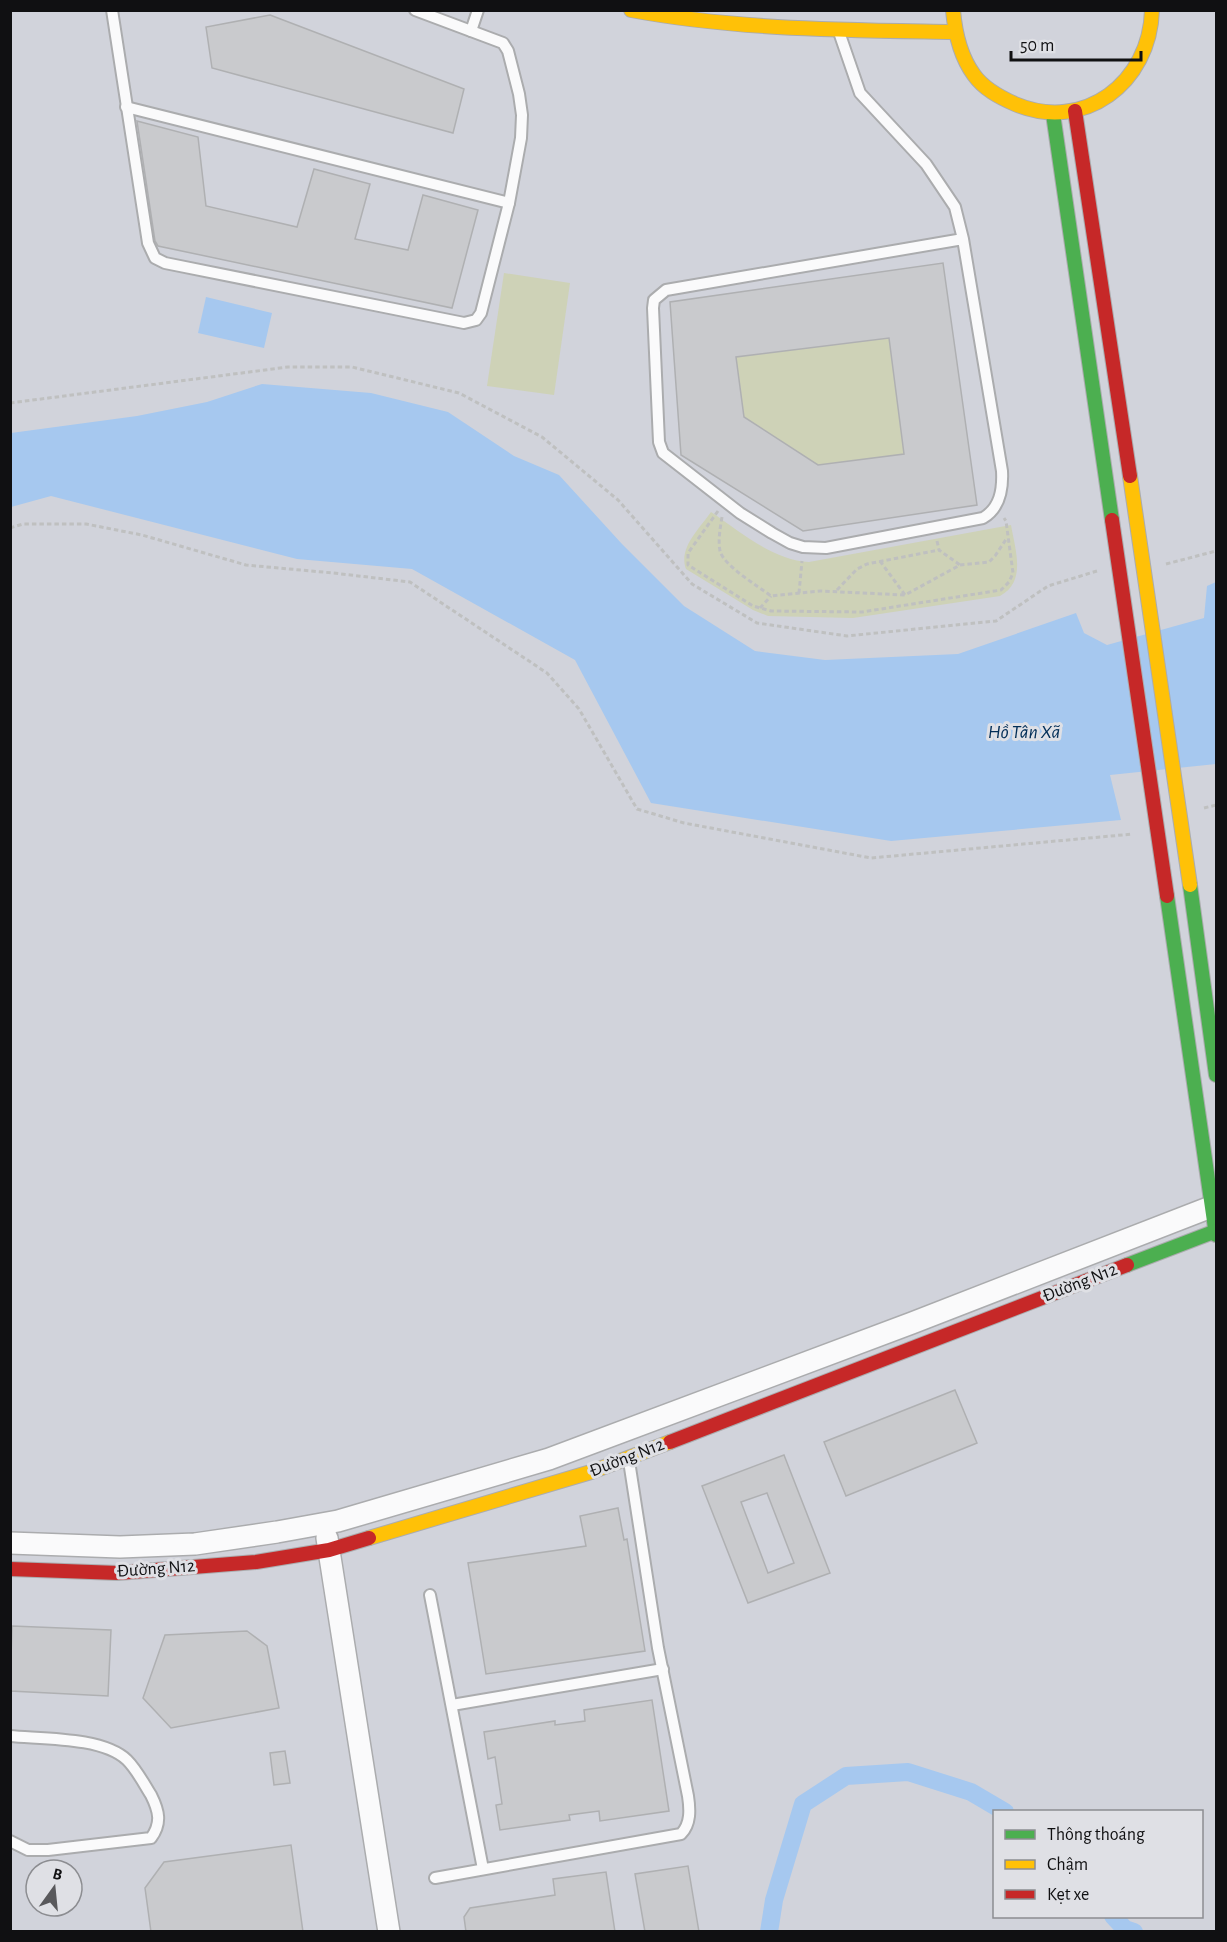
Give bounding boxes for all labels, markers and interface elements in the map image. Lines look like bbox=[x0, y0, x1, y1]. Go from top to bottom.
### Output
scale bar bbox=[1011, 24, 1142, 62]
text: 50 m bbox=[1020, 37, 1054, 55]
water label: Hồ Tân Xã bbox=[988, 722, 1060, 742]
street label: Đường N12 bbox=[1040, 1261, 1120, 1305]
street label: Đường N12 bbox=[587, 1436, 667, 1480]
street label: Đường N12 bbox=[116, 1557, 196, 1581]
legend bbox=[993, 1810, 1203, 1918]
text: Thông thoáng bbox=[1047, 1826, 1145, 1844]
text: Chậm bbox=[1047, 1856, 1088, 1874]
north arrow bbox=[24, 1858, 84, 1918]
text: B bbox=[51, 1866, 64, 1883]
text: Kẹt xe bbox=[1047, 1886, 1089, 1904]

